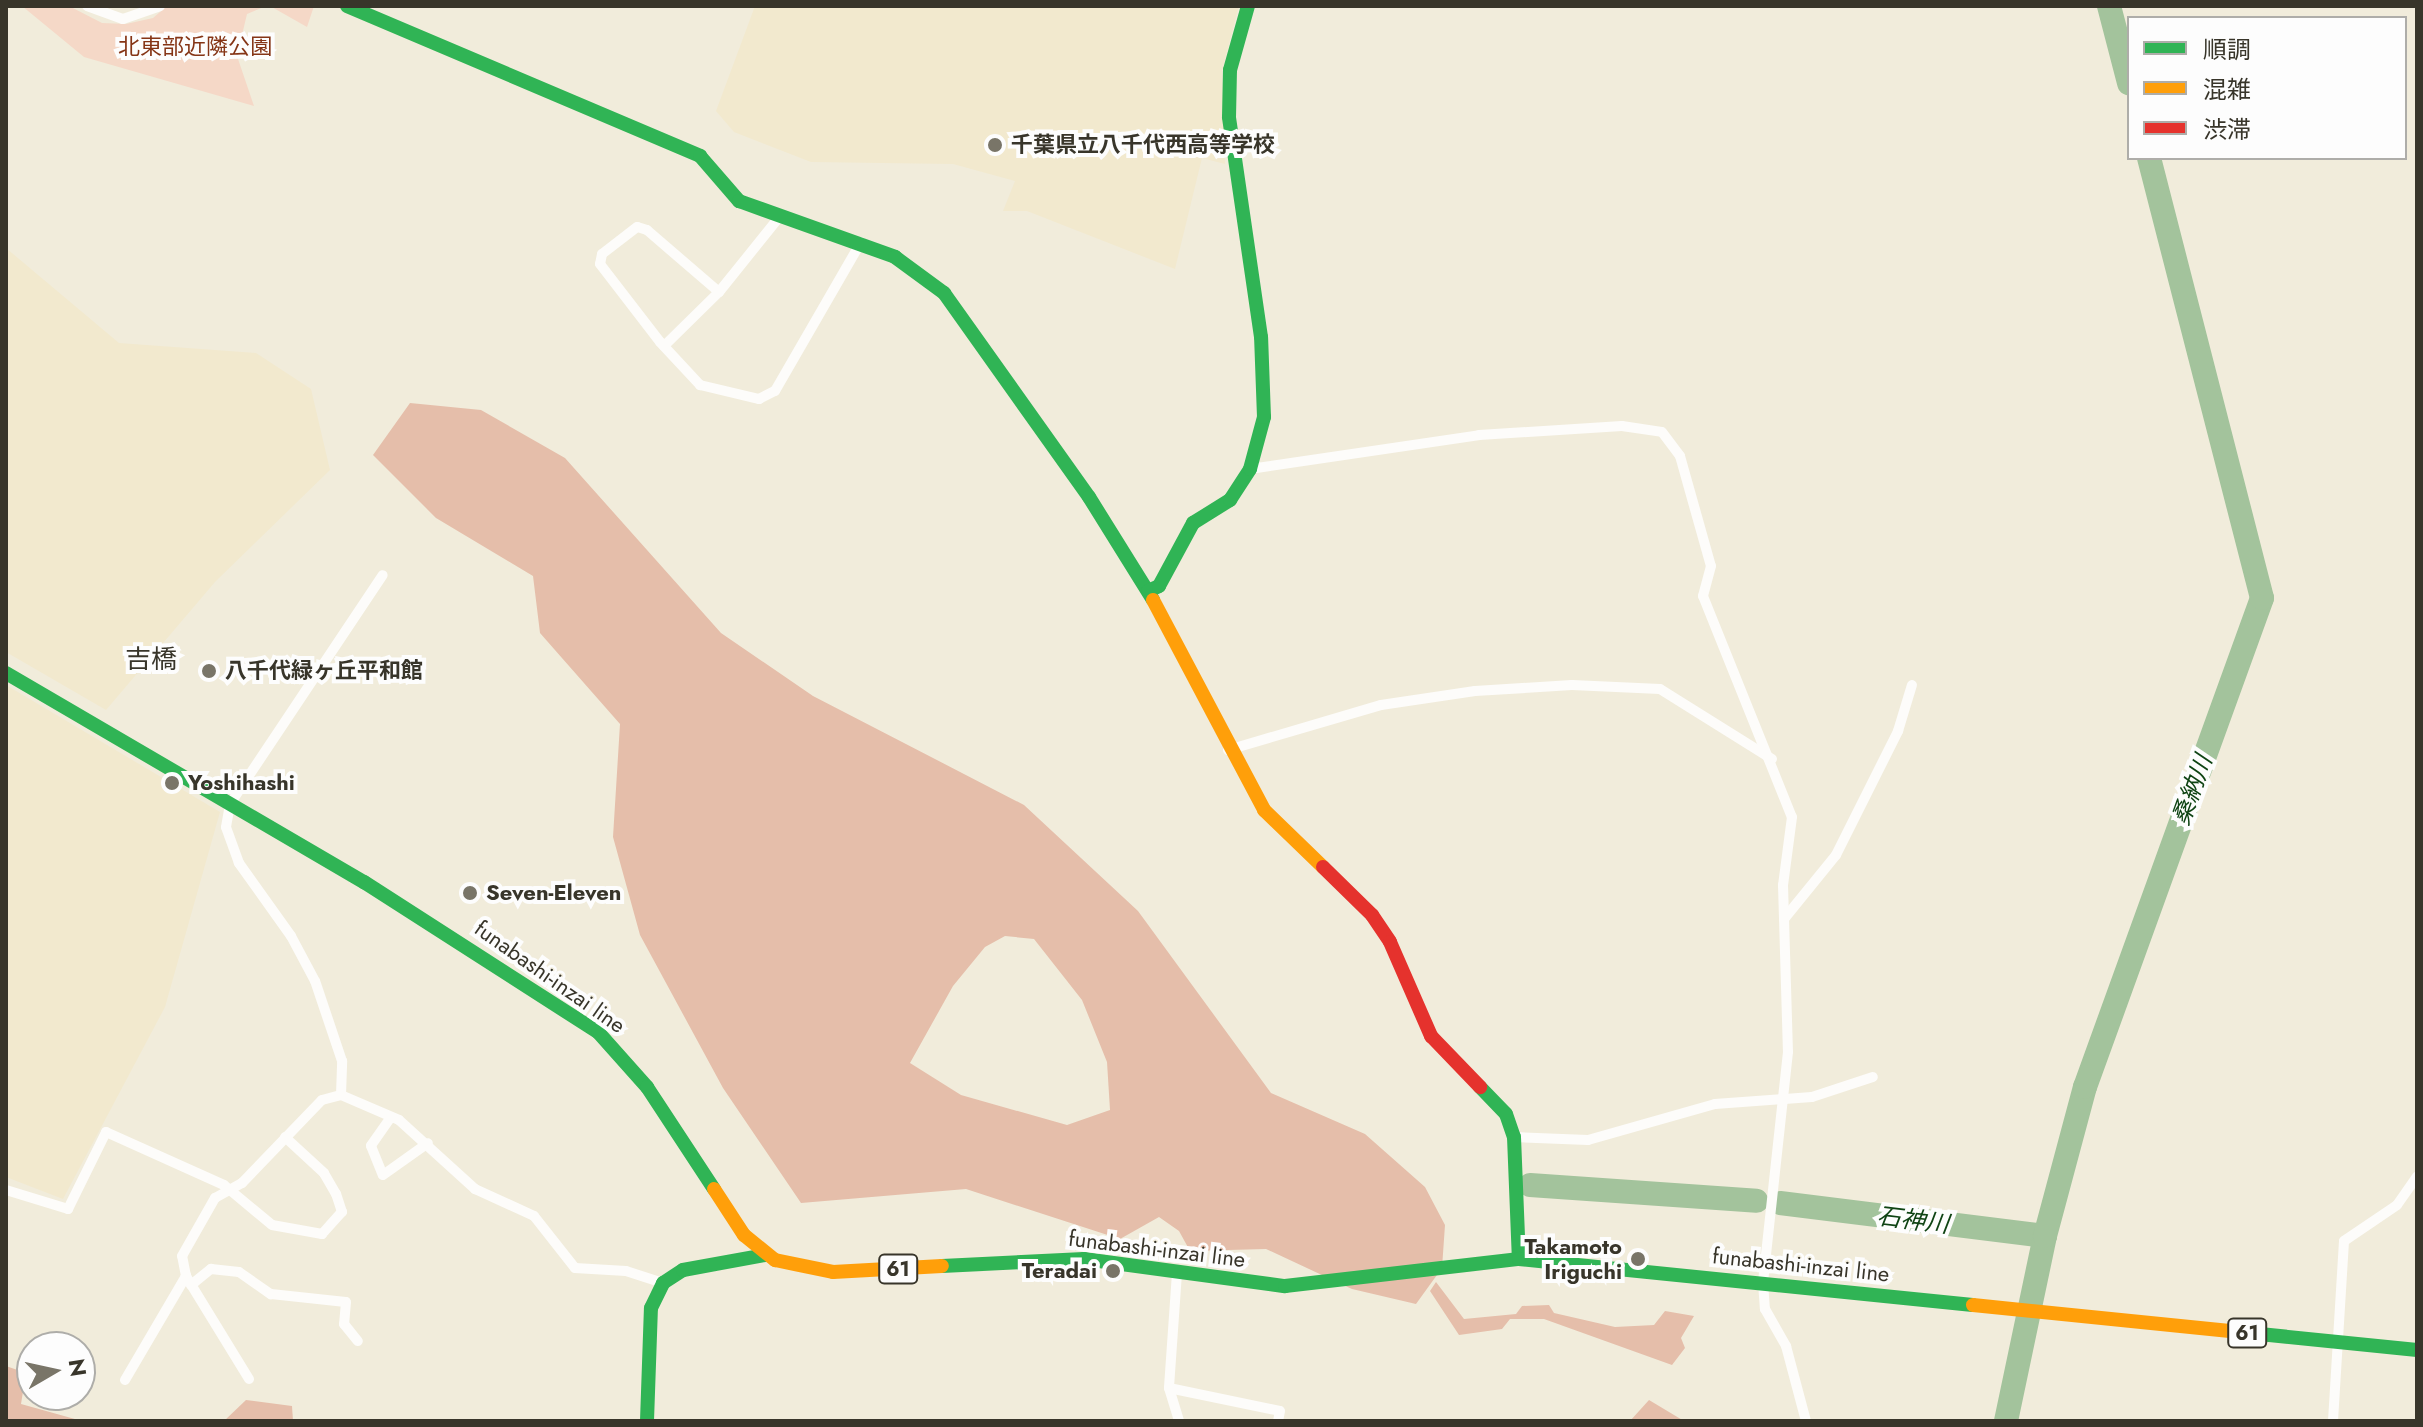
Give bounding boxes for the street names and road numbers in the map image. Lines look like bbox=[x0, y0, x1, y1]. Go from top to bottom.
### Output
street label: funabashi-inzai line bbox=[470, 915, 630, 1039]
street label: funabashi-inzai line bbox=[1067, 1225, 1247, 1273]
street label: funabashi-inzai line bbox=[1711, 1243, 1891, 1287]
road number: 61 bbox=[878, 1253, 918, 1285]
road number: 61 bbox=[2227, 1317, 2267, 1349]

